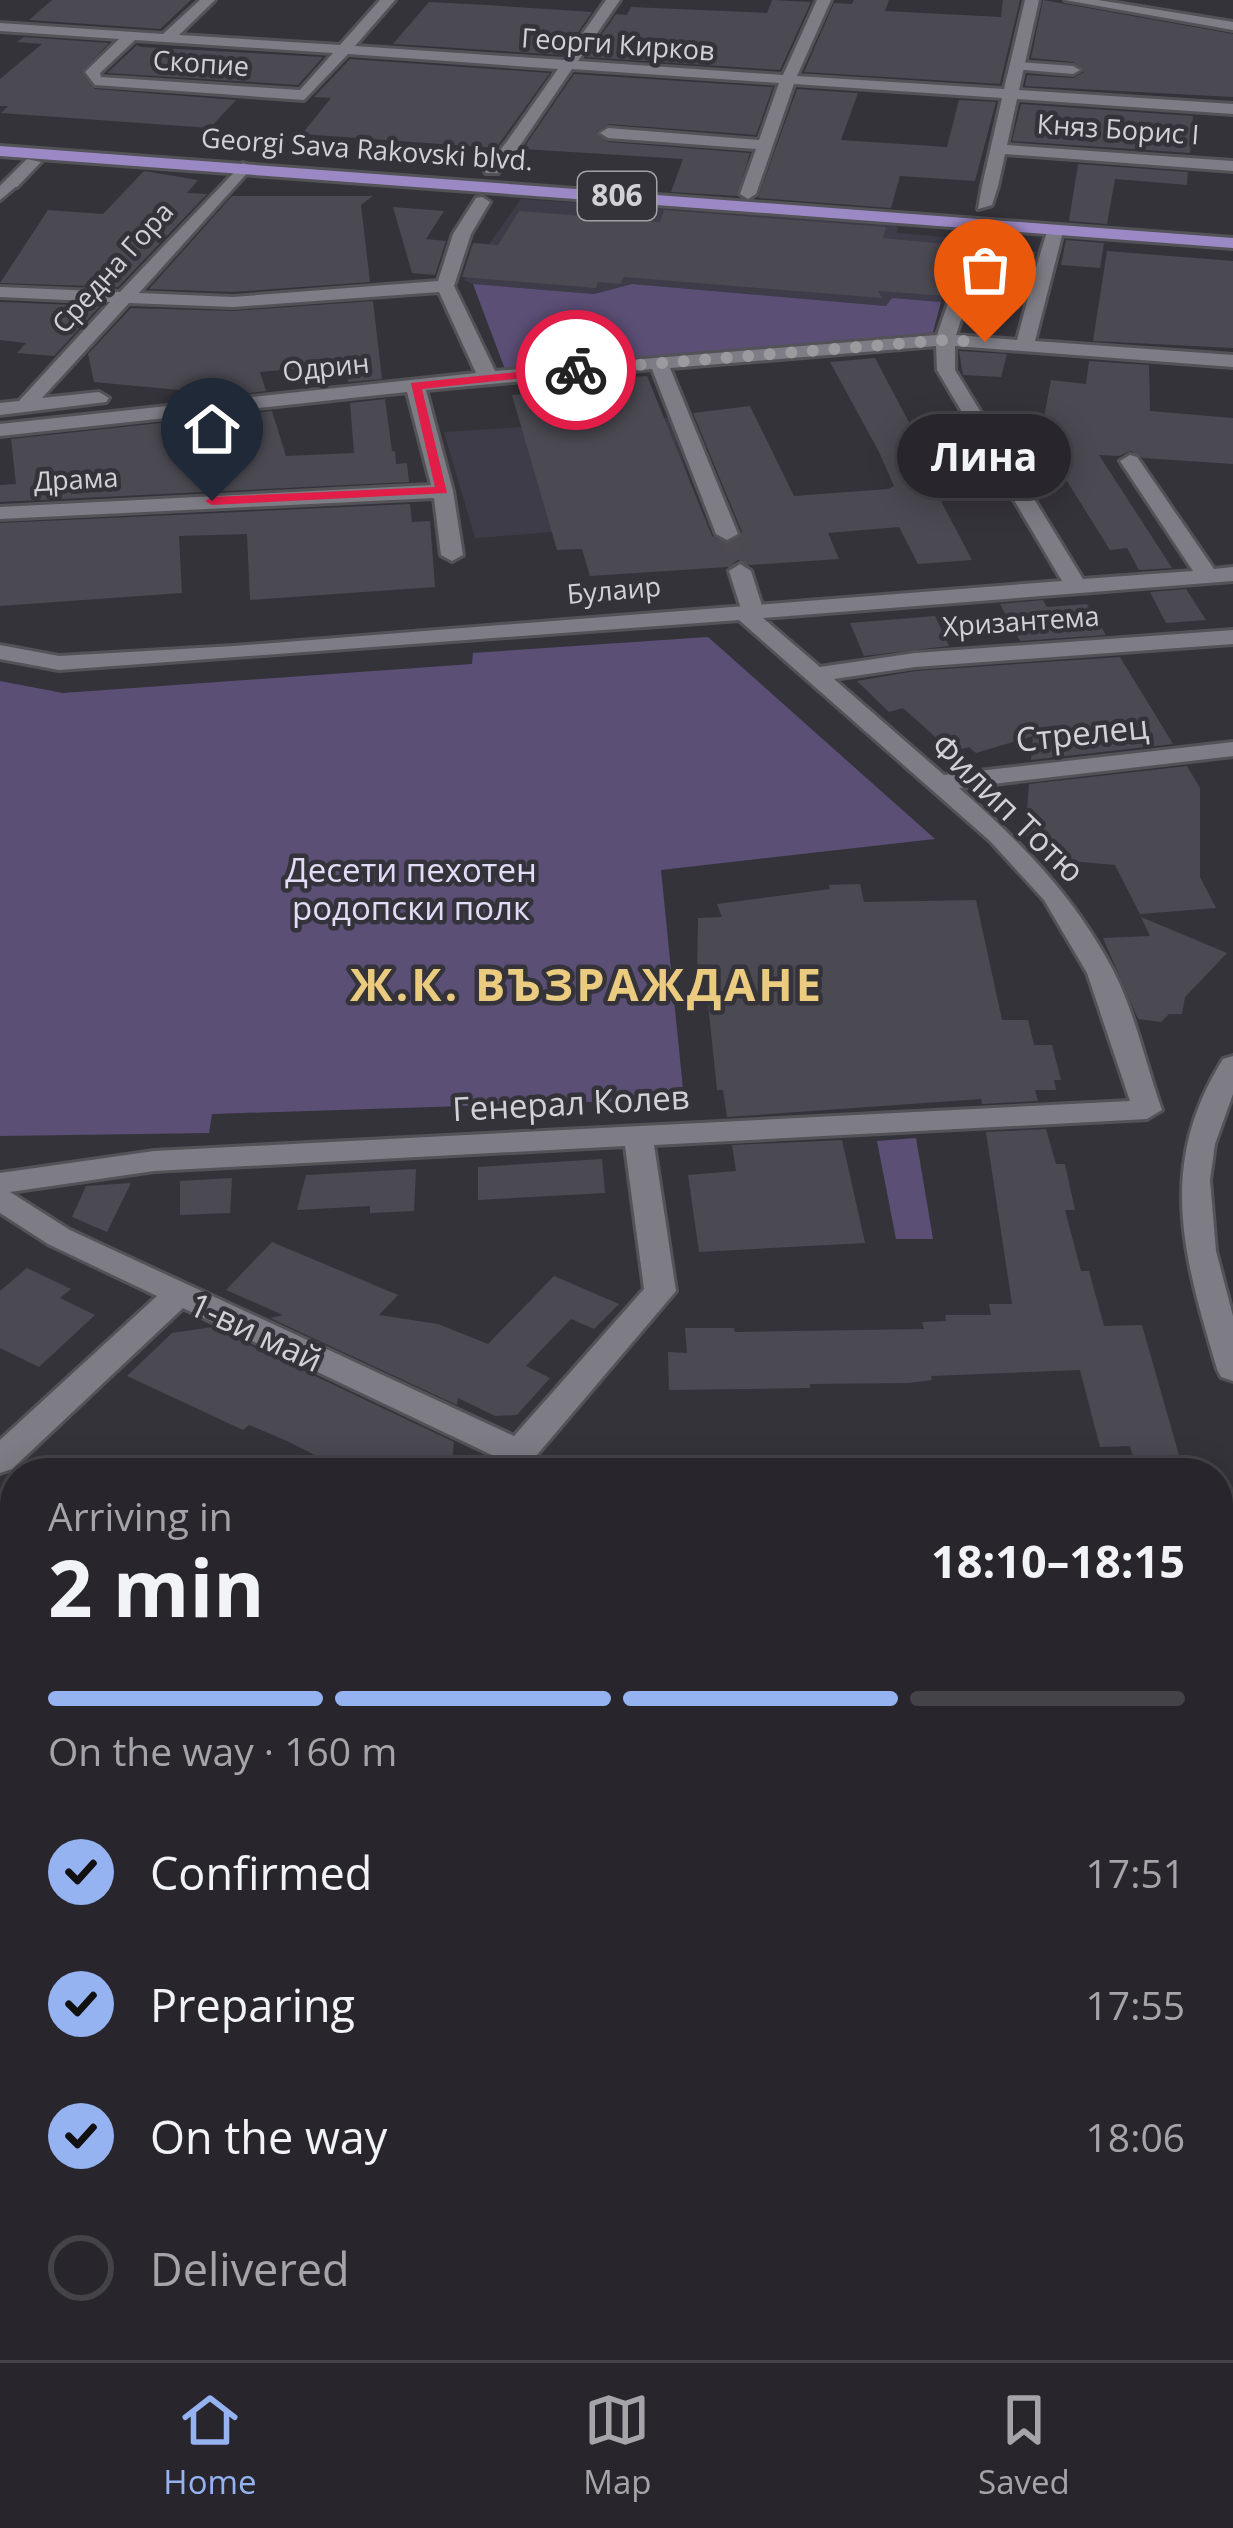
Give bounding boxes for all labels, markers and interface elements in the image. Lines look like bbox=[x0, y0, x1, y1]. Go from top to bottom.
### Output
street label: Георги Кирков bbox=[520, 18, 716, 69]
street label: Скопие bbox=[152, 41, 250, 84]
street label: Княз Борис I bbox=[1036, 104, 1200, 153]
street label: Georgi Sava Rakovski blvd. bbox=[200, 118, 534, 179]
road number: 806 bbox=[578, 172, 656, 220]
street label: Средна Гора bbox=[43, 193, 181, 341]
pin bbox=[934, 219, 1036, 342]
icon: bag bbox=[952, 237, 1018, 303]
courier bbox=[516, 310, 636, 430]
icon: bike bbox=[543, 337, 609, 403]
street label: Одрин bbox=[281, 344, 371, 389]
pin bbox=[161, 378, 263, 501]
icon: home bbox=[179, 396, 245, 462]
callout: Лина bbox=[898, 414, 1072, 498]
text: Лина bbox=[931, 429, 1037, 482]
street label: Драма bbox=[33, 458, 119, 499]
street label: Булаир bbox=[565, 567, 662, 612]
street label: Хризантема bbox=[941, 597, 1101, 644]
street label: Стрелец bbox=[1013, 703, 1151, 762]
street label: Филип Тотю bbox=[922, 723, 1095, 892]
park label: Десети пехотен родопски полк bbox=[285, 847, 537, 930]
district label: Ж.К. ВЪЗРАЖДАНЕ bbox=[350, 953, 824, 1014]
street label: Генерал Колев bbox=[451, 1074, 691, 1131]
street label: 1-ви май bbox=[183, 1281, 330, 1382]
text: Arriving in bbox=[48, 1489, 233, 1542]
text: 18:10–18:15 bbox=[931, 1530, 1185, 1591]
text: 2 min bbox=[48, 1534, 265, 1640]
text: On the way · 160 m bbox=[48, 1724, 397, 1777]
icon: check bbox=[48, 1839, 114, 1905]
text: Confirmed bbox=[150, 1842, 372, 1903]
text: 17:51 bbox=[1086, 1846, 1185, 1899]
icon: check bbox=[48, 1971, 114, 2037]
text: Preparing bbox=[150, 1974, 355, 2035]
text: 17:55 bbox=[1086, 1978, 1185, 2031]
icon: check bbox=[48, 2103, 114, 2169]
text: On the way bbox=[150, 2106, 387, 2167]
text: 18:06 bbox=[1086, 2110, 1185, 2163]
text: Delivered bbox=[150, 2238, 350, 2299]
tab: Home bbox=[163, 2387, 257, 2504]
tab: Map bbox=[583, 2387, 651, 2504]
tab: Saved bbox=[978, 2387, 1070, 2504]

